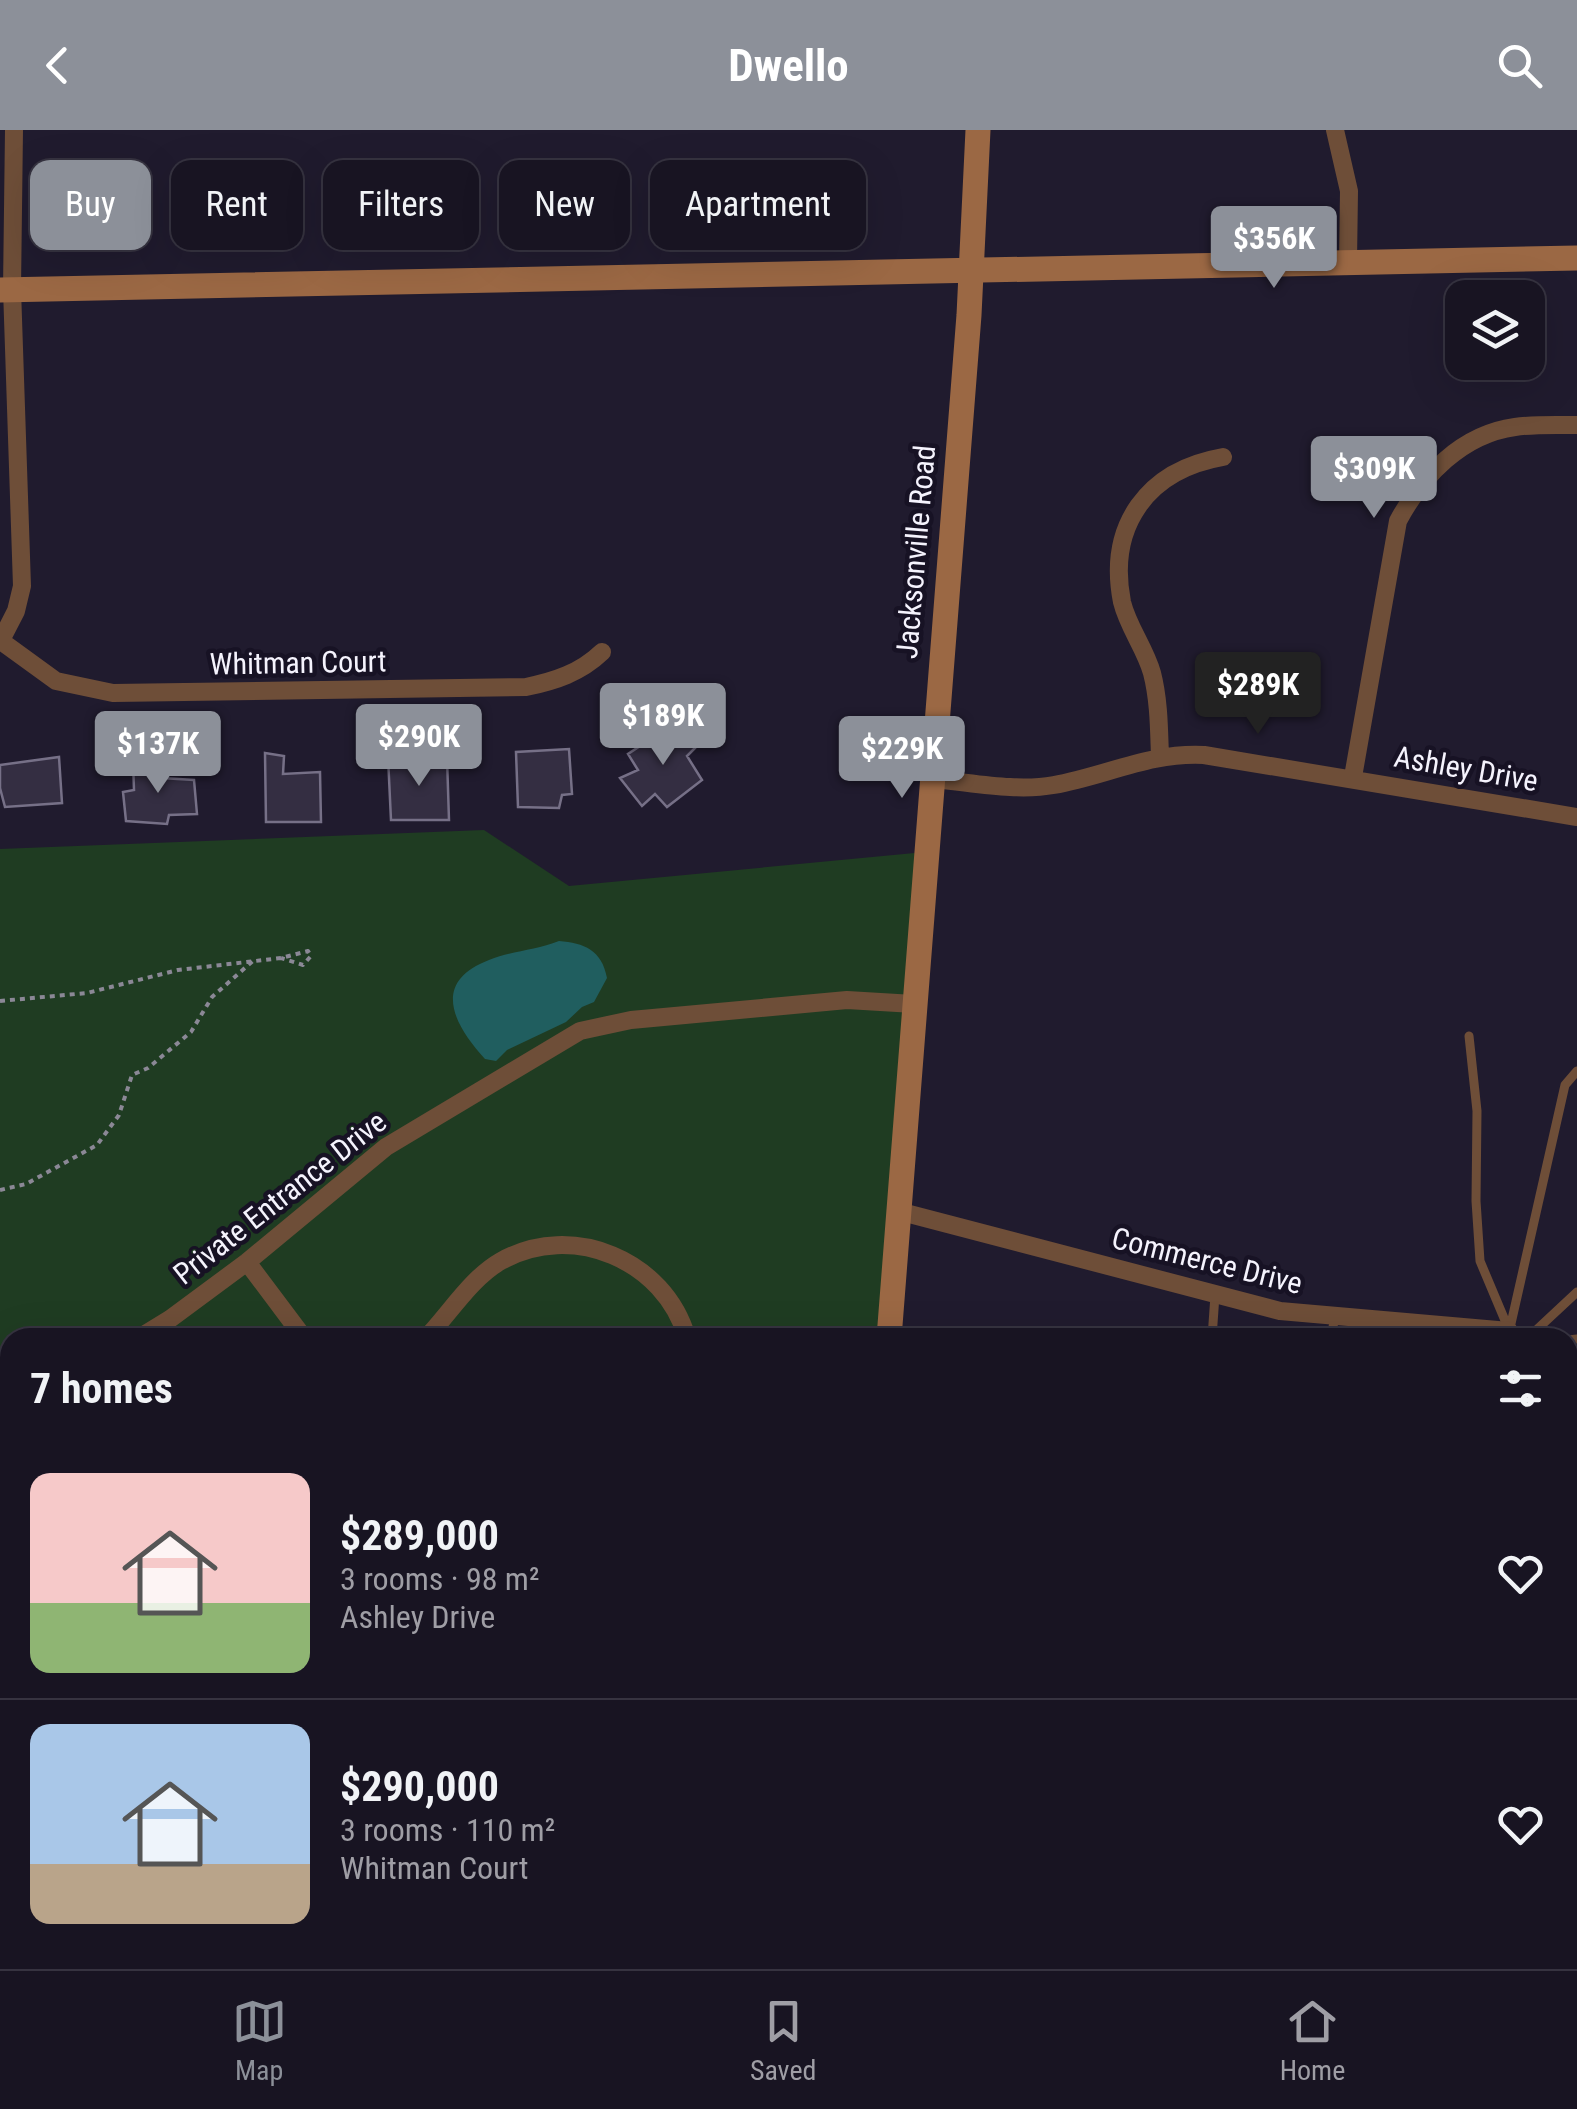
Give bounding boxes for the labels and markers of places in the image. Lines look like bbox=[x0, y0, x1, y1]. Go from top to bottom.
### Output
pin: $356K bbox=[1204, 206, 1344, 291]
pin: $309K bbox=[1304, 436, 1444, 521]
pin: $289K bbox=[1188, 652, 1328, 737]
pin: $189K bbox=[593, 683, 733, 768]
pin: $290K bbox=[349, 704, 489, 789]
pin: $137K bbox=[88, 711, 228, 796]
pin: $229K bbox=[832, 716, 972, 801]

